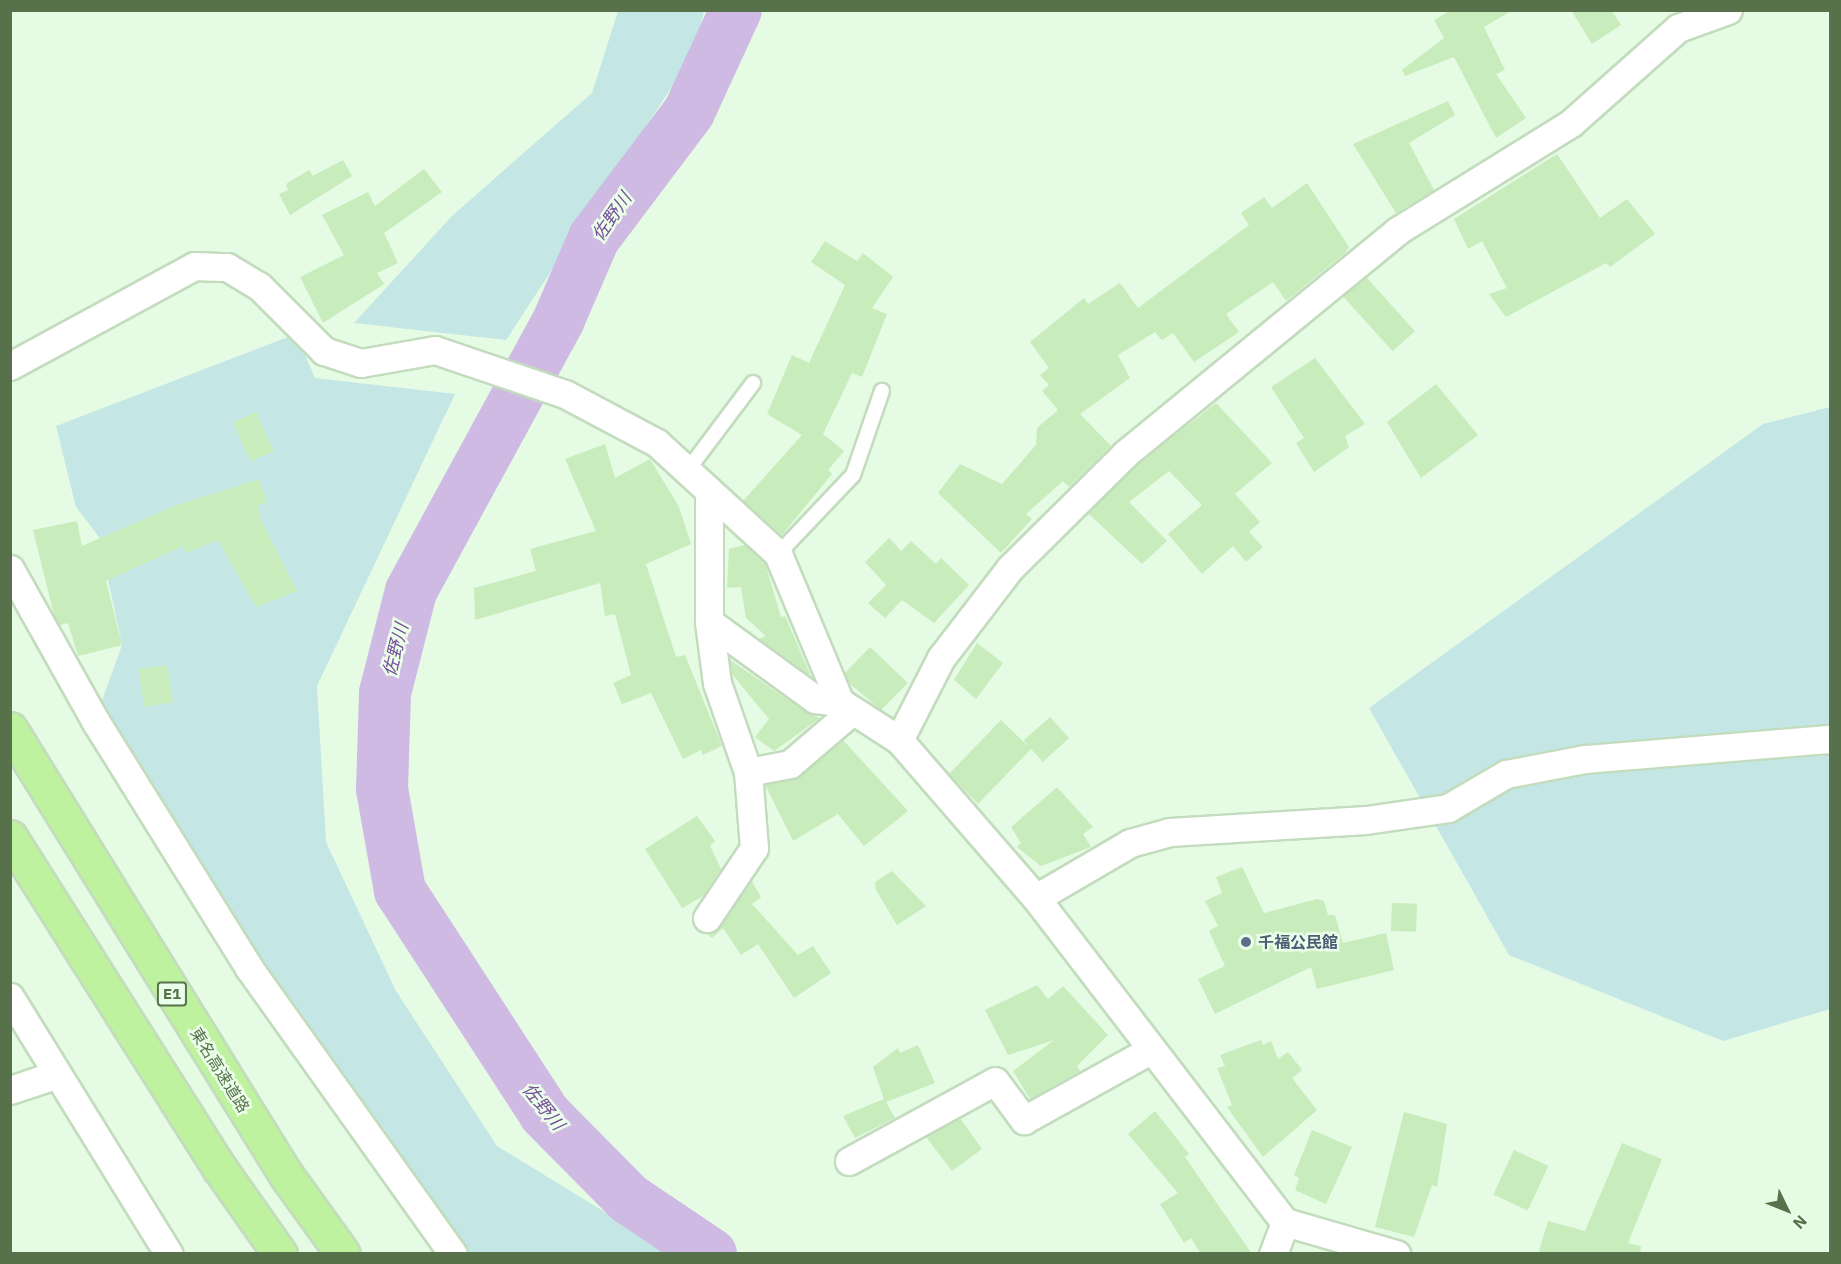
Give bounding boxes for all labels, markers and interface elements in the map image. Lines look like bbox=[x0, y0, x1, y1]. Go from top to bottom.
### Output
water label: 佐野川 bbox=[588, 189, 636, 245]
water label: 佐野川 bbox=[379, 621, 413, 679]
place label: 千福公民館 bbox=[1258, 932, 1338, 952]
marker: 千福公民館 bbox=[1239, 935, 1253, 949]
road number: E1 bbox=[156, 982, 188, 1006]
street label: 東名高速道路 bbox=[186, 1024, 254, 1116]
water label: 佐野川 bbox=[518, 1079, 568, 1135]
north arrow bbox=[1757, 1180, 1817, 1240]
text: N bbox=[1789, 1211, 1811, 1233]

